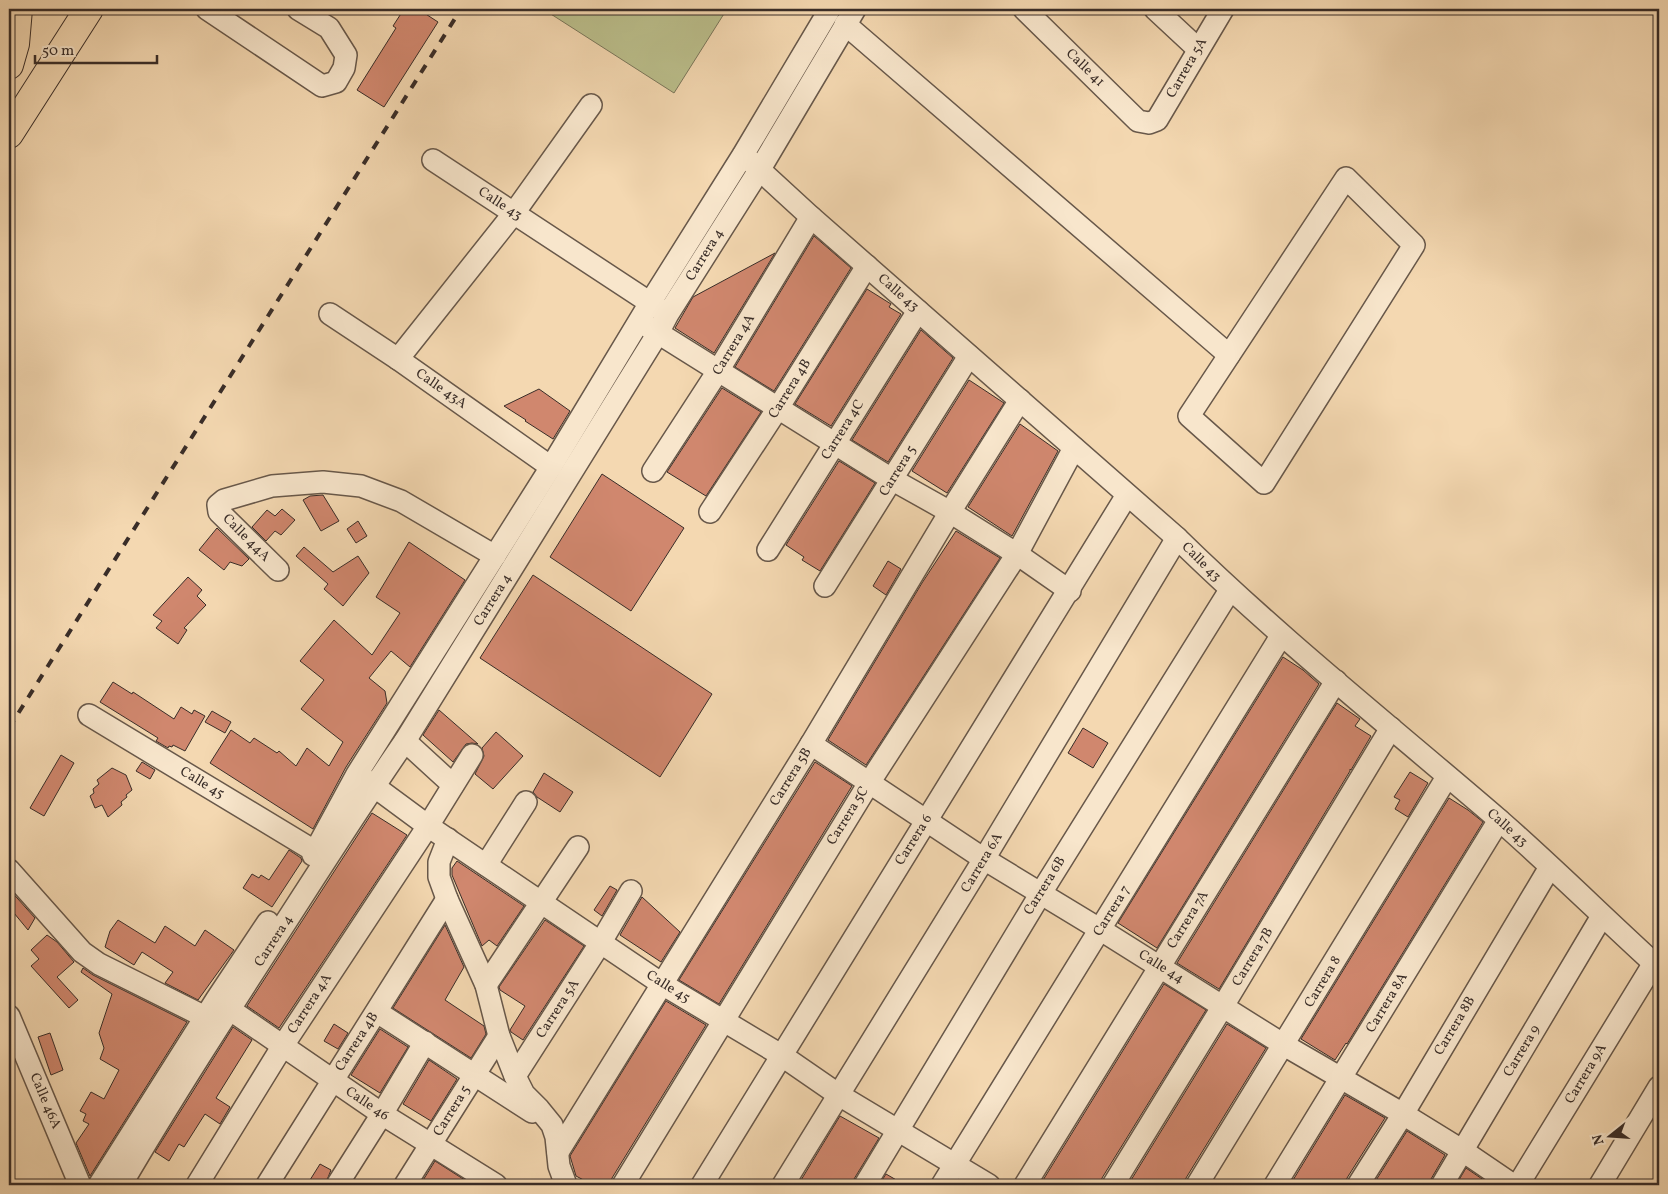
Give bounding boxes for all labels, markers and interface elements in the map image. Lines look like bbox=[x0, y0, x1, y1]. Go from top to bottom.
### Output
scale bar bbox=[35, 32, 158, 64]
street label: Carrera 5A bbox=[1162, 34, 1212, 102]
text: 50 m bbox=[42, 41, 74, 62]
street label: Calle 41 bbox=[1061, 45, 1109, 91]
street label: Calle 43 bbox=[474, 183, 526, 225]
street label: Carrera 4 bbox=[681, 225, 729, 285]
street label: Calle 43 bbox=[873, 270, 923, 316]
street label: Carrera 4A bbox=[708, 311, 760, 379]
street label: Carrera 4B bbox=[764, 355, 816, 423]
street label: Calle 43A bbox=[411, 364, 471, 414]
street label: Carrera 4C bbox=[817, 396, 869, 464]
street label: Carrera 5 bbox=[875, 442, 921, 500]
street label: Calle 44A bbox=[218, 510, 274, 566]
street label: Calle 43 bbox=[1177, 538, 1225, 586]
street label: Carrera 4 bbox=[469, 570, 517, 630]
street label: Carrera 5B bbox=[766, 744, 816, 810]
street label: Calle 45 bbox=[176, 762, 228, 804]
street label: Carrera 5C bbox=[822, 783, 874, 849]
street label: Calle 43 bbox=[1482, 805, 1532, 851]
street label: Carrera 6 bbox=[891, 811, 937, 869]
street label: Carrera 6A bbox=[957, 829, 1007, 897]
street label: Carrera 6B bbox=[1019, 853, 1071, 919]
street label: Carrera 7 bbox=[1089, 882, 1135, 940]
street label: Carrera 7A bbox=[1163, 887, 1213, 953]
street label: Carrera 4 bbox=[250, 911, 298, 971]
street label: Carrera 7B bbox=[1228, 924, 1278, 990]
street label: Calle 44 bbox=[1134, 946, 1188, 988]
street label: Carrera 8 bbox=[1300, 953, 1346, 1011]
street label: Calle 45 bbox=[642, 966, 694, 1008]
street label: Carrera 8A bbox=[1362, 969, 1412, 1037]
street label: Carrera 4A bbox=[283, 970, 337, 1038]
street label: Carrera 5A bbox=[532, 976, 584, 1042]
street label: Carrera 8B bbox=[1430, 993, 1480, 1059]
street label: Carrera 4B bbox=[331, 1009, 383, 1075]
street label: Carrera 9 bbox=[1499, 1022, 1545, 1080]
street label: Carrera 9A bbox=[1561, 1040, 1612, 1108]
street label: Calle 46A bbox=[25, 1070, 65, 1132]
street label: Calle 46 bbox=[341, 1082, 393, 1126]
street label: Carrera 5 bbox=[429, 1082, 475, 1140]
north arrow bbox=[1586, 1112, 1636, 1162]
text: N bbox=[1588, 1132, 1610, 1147]

